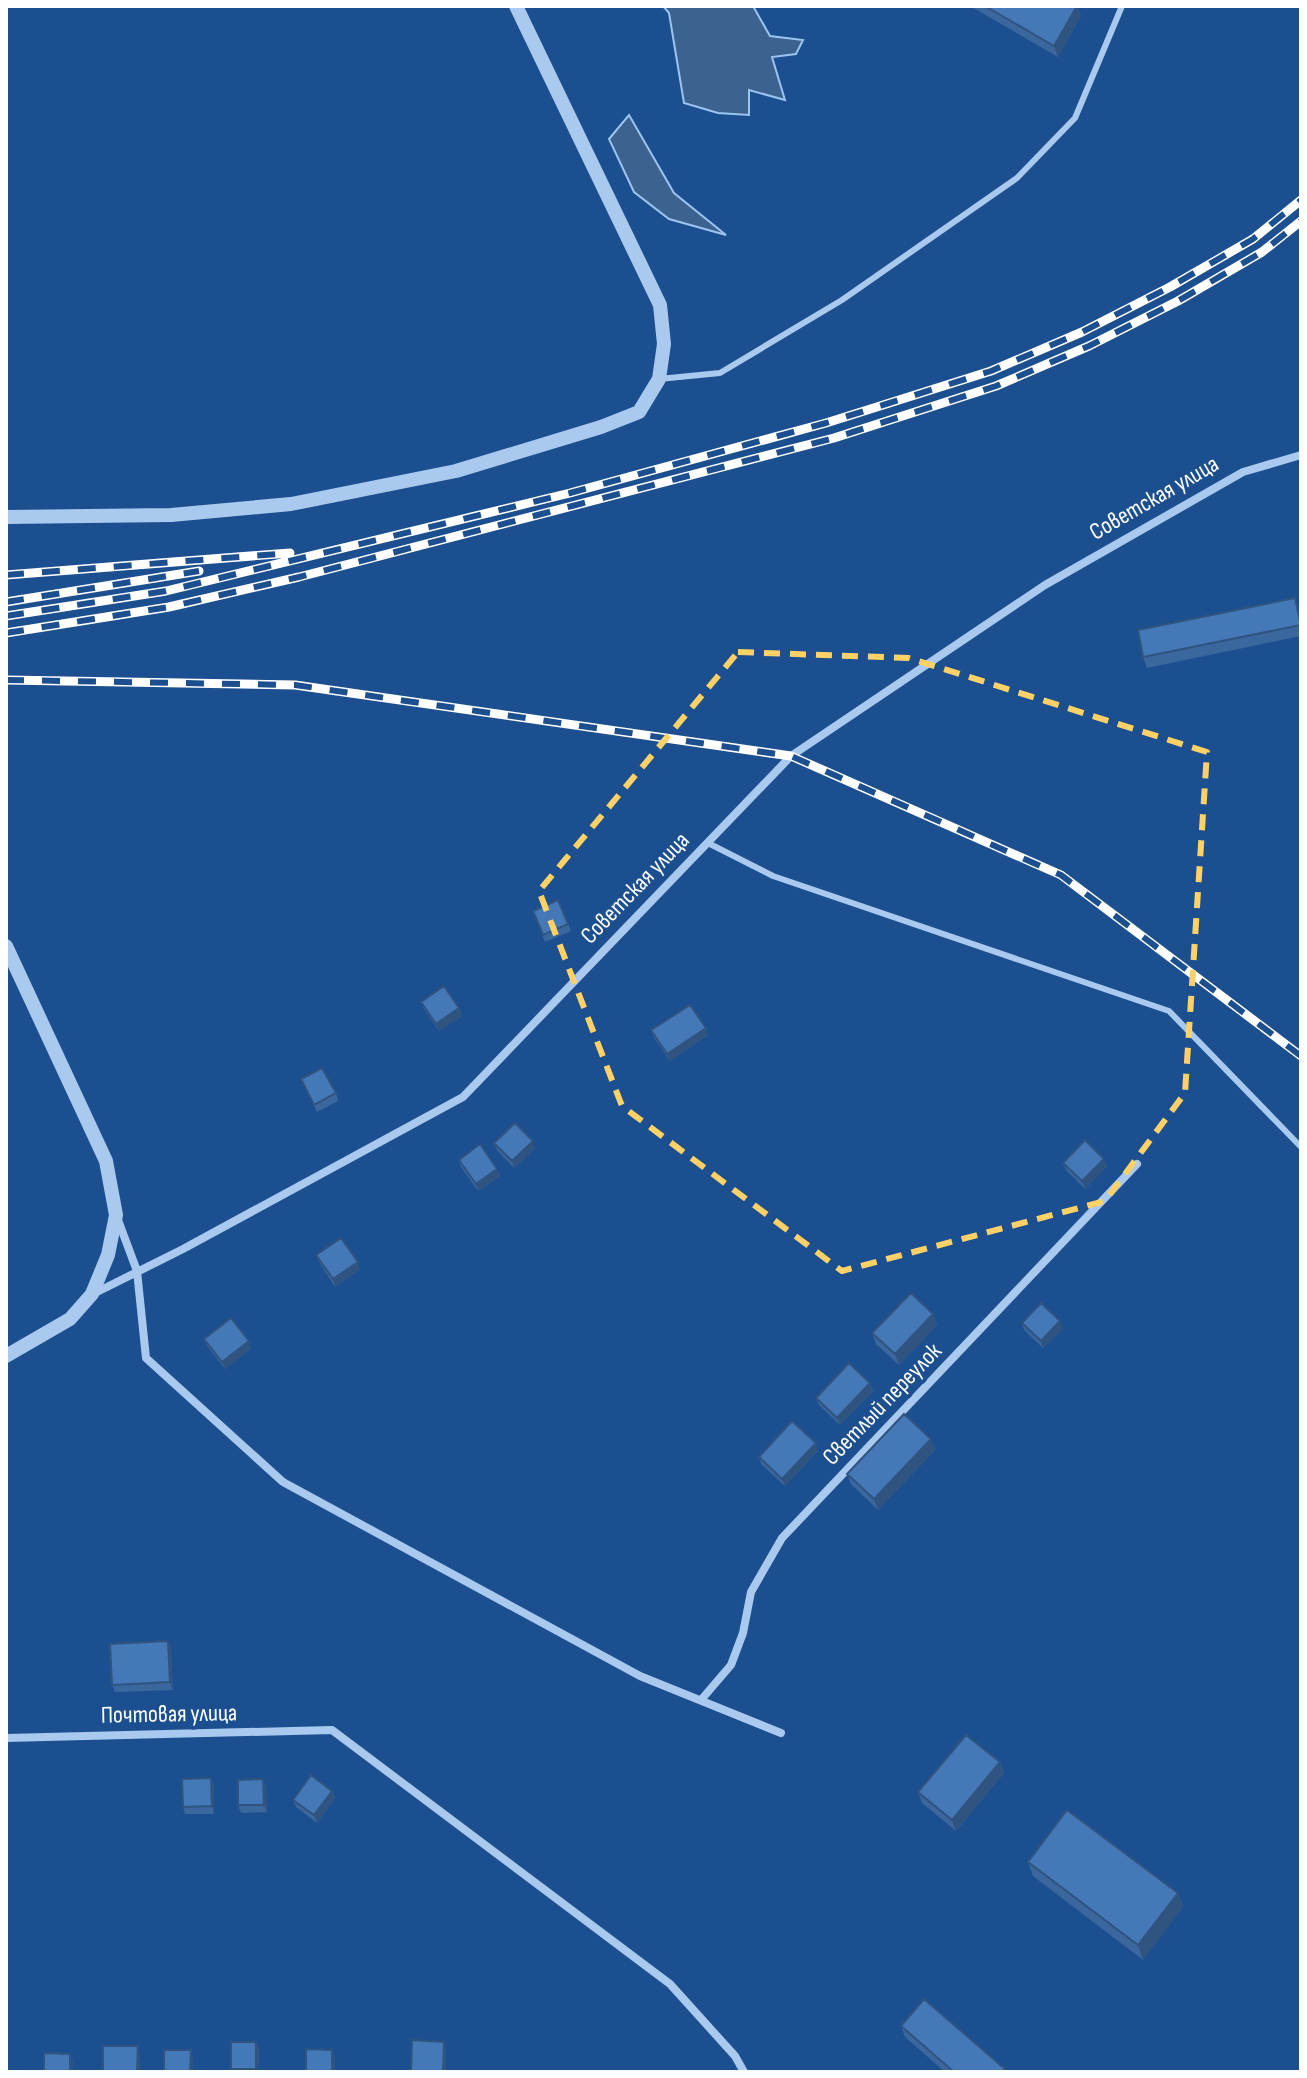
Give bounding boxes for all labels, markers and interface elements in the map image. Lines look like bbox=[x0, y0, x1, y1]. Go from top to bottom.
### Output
street label: Советская улица bbox=[1084, 449, 1224, 547]
street label: Советская улица bbox=[574, 826, 696, 950]
street label: Светлый переулок bbox=[816, 1336, 948, 1471]
street label: Почтовая улица bbox=[101, 1698, 237, 1730]

